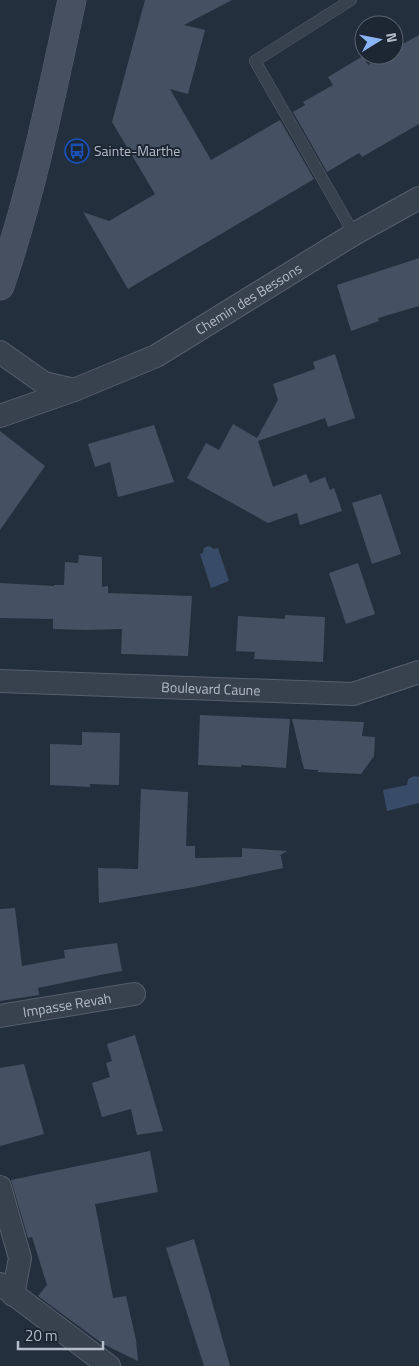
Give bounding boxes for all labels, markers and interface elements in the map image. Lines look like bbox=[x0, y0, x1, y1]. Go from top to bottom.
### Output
north arrow bbox=[354, 15, 404, 65]
text: N bbox=[381, 31, 403, 44]
bus stop icon: Sainte-Marthe bbox=[64, 138, 90, 164]
place label: Sainte-Marthe bbox=[94, 140, 180, 161]
street label: Chemin des Bessons bbox=[191, 258, 306, 339]
street label: Boulevard Caune bbox=[161, 676, 261, 701]
street label: Impasse Revah bbox=[21, 987, 113, 1022]
scale bar bbox=[18, 1318, 102, 1350]
text: 20 m bbox=[25, 1324, 58, 1347]

